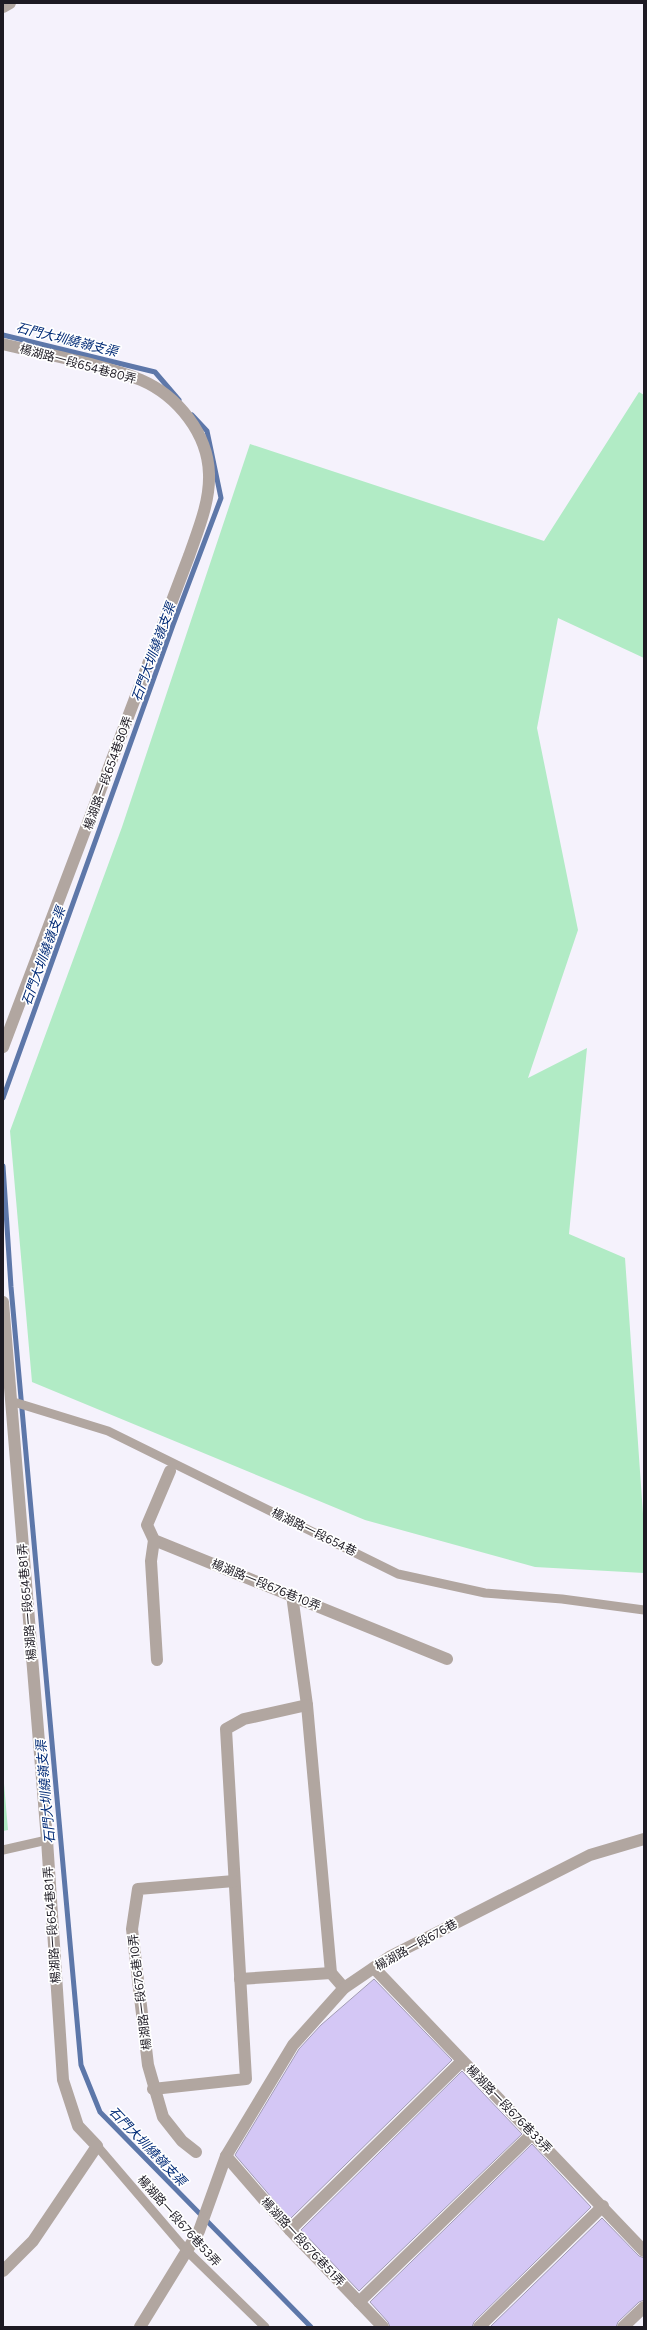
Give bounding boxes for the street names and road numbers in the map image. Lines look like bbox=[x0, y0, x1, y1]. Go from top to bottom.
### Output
street label: 楊湖路一段654巷80弄 bbox=[18, 342, 138, 386]
street label: 楊湖路一段654巷80弄 bbox=[81, 714, 135, 832]
street label: 楊湖路一段654巷 bbox=[269, 1505, 359, 1559]
street label: 楊湖路一段654巷81弄 bbox=[15, 1543, 39, 1661]
street label: 楊湖路一段676巷10弄 bbox=[209, 1557, 323, 1613]
street label: 楊湖路一段654巷81弄 bbox=[41, 1866, 63, 1984]
street label: 楊湖路一段676巷 bbox=[372, 1917, 460, 1973]
street label: 楊湖路一段676巷10弄 bbox=[126, 1933, 154, 2051]
street label: 楊湖路一段676巷33弄 bbox=[463, 2062, 555, 2156]
street label: 楊湖路一段676巷53弄 bbox=[134, 2173, 224, 2269]
street label: 楊湖路一段676巷51弄 bbox=[258, 2195, 348, 2289]

